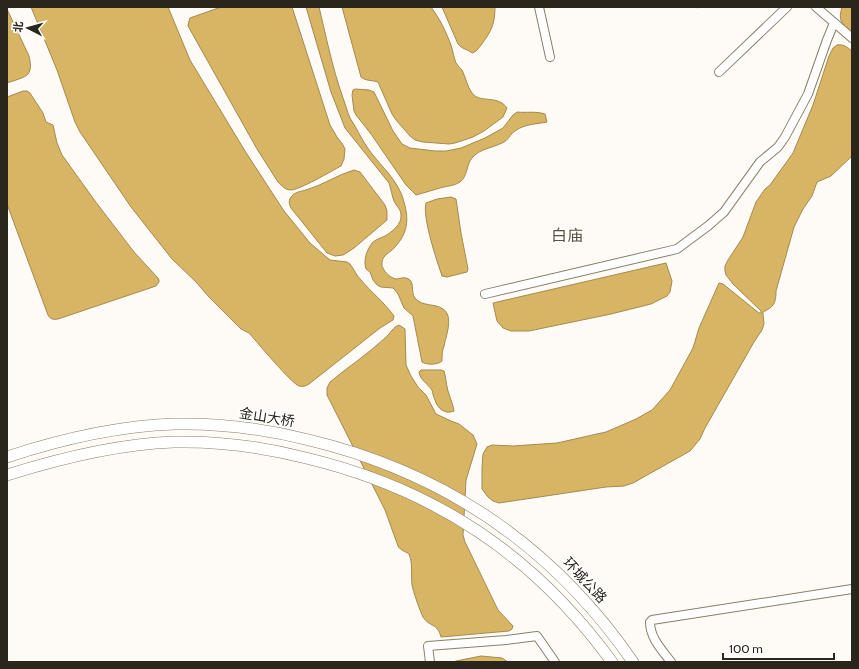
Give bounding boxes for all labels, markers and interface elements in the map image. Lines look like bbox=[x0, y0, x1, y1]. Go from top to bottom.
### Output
north arrow bbox=[8, 8, 48, 48]
text: 北 bbox=[11, 21, 26, 33]
district label: 白庙 bbox=[551, 226, 583, 245]
street label: 金山大桥 bbox=[238, 404, 296, 430]
street label: 环城公路 bbox=[559, 553, 611, 607]
scale bar bbox=[723, 635, 834, 661]
text: 100 m bbox=[729, 641, 763, 656]

